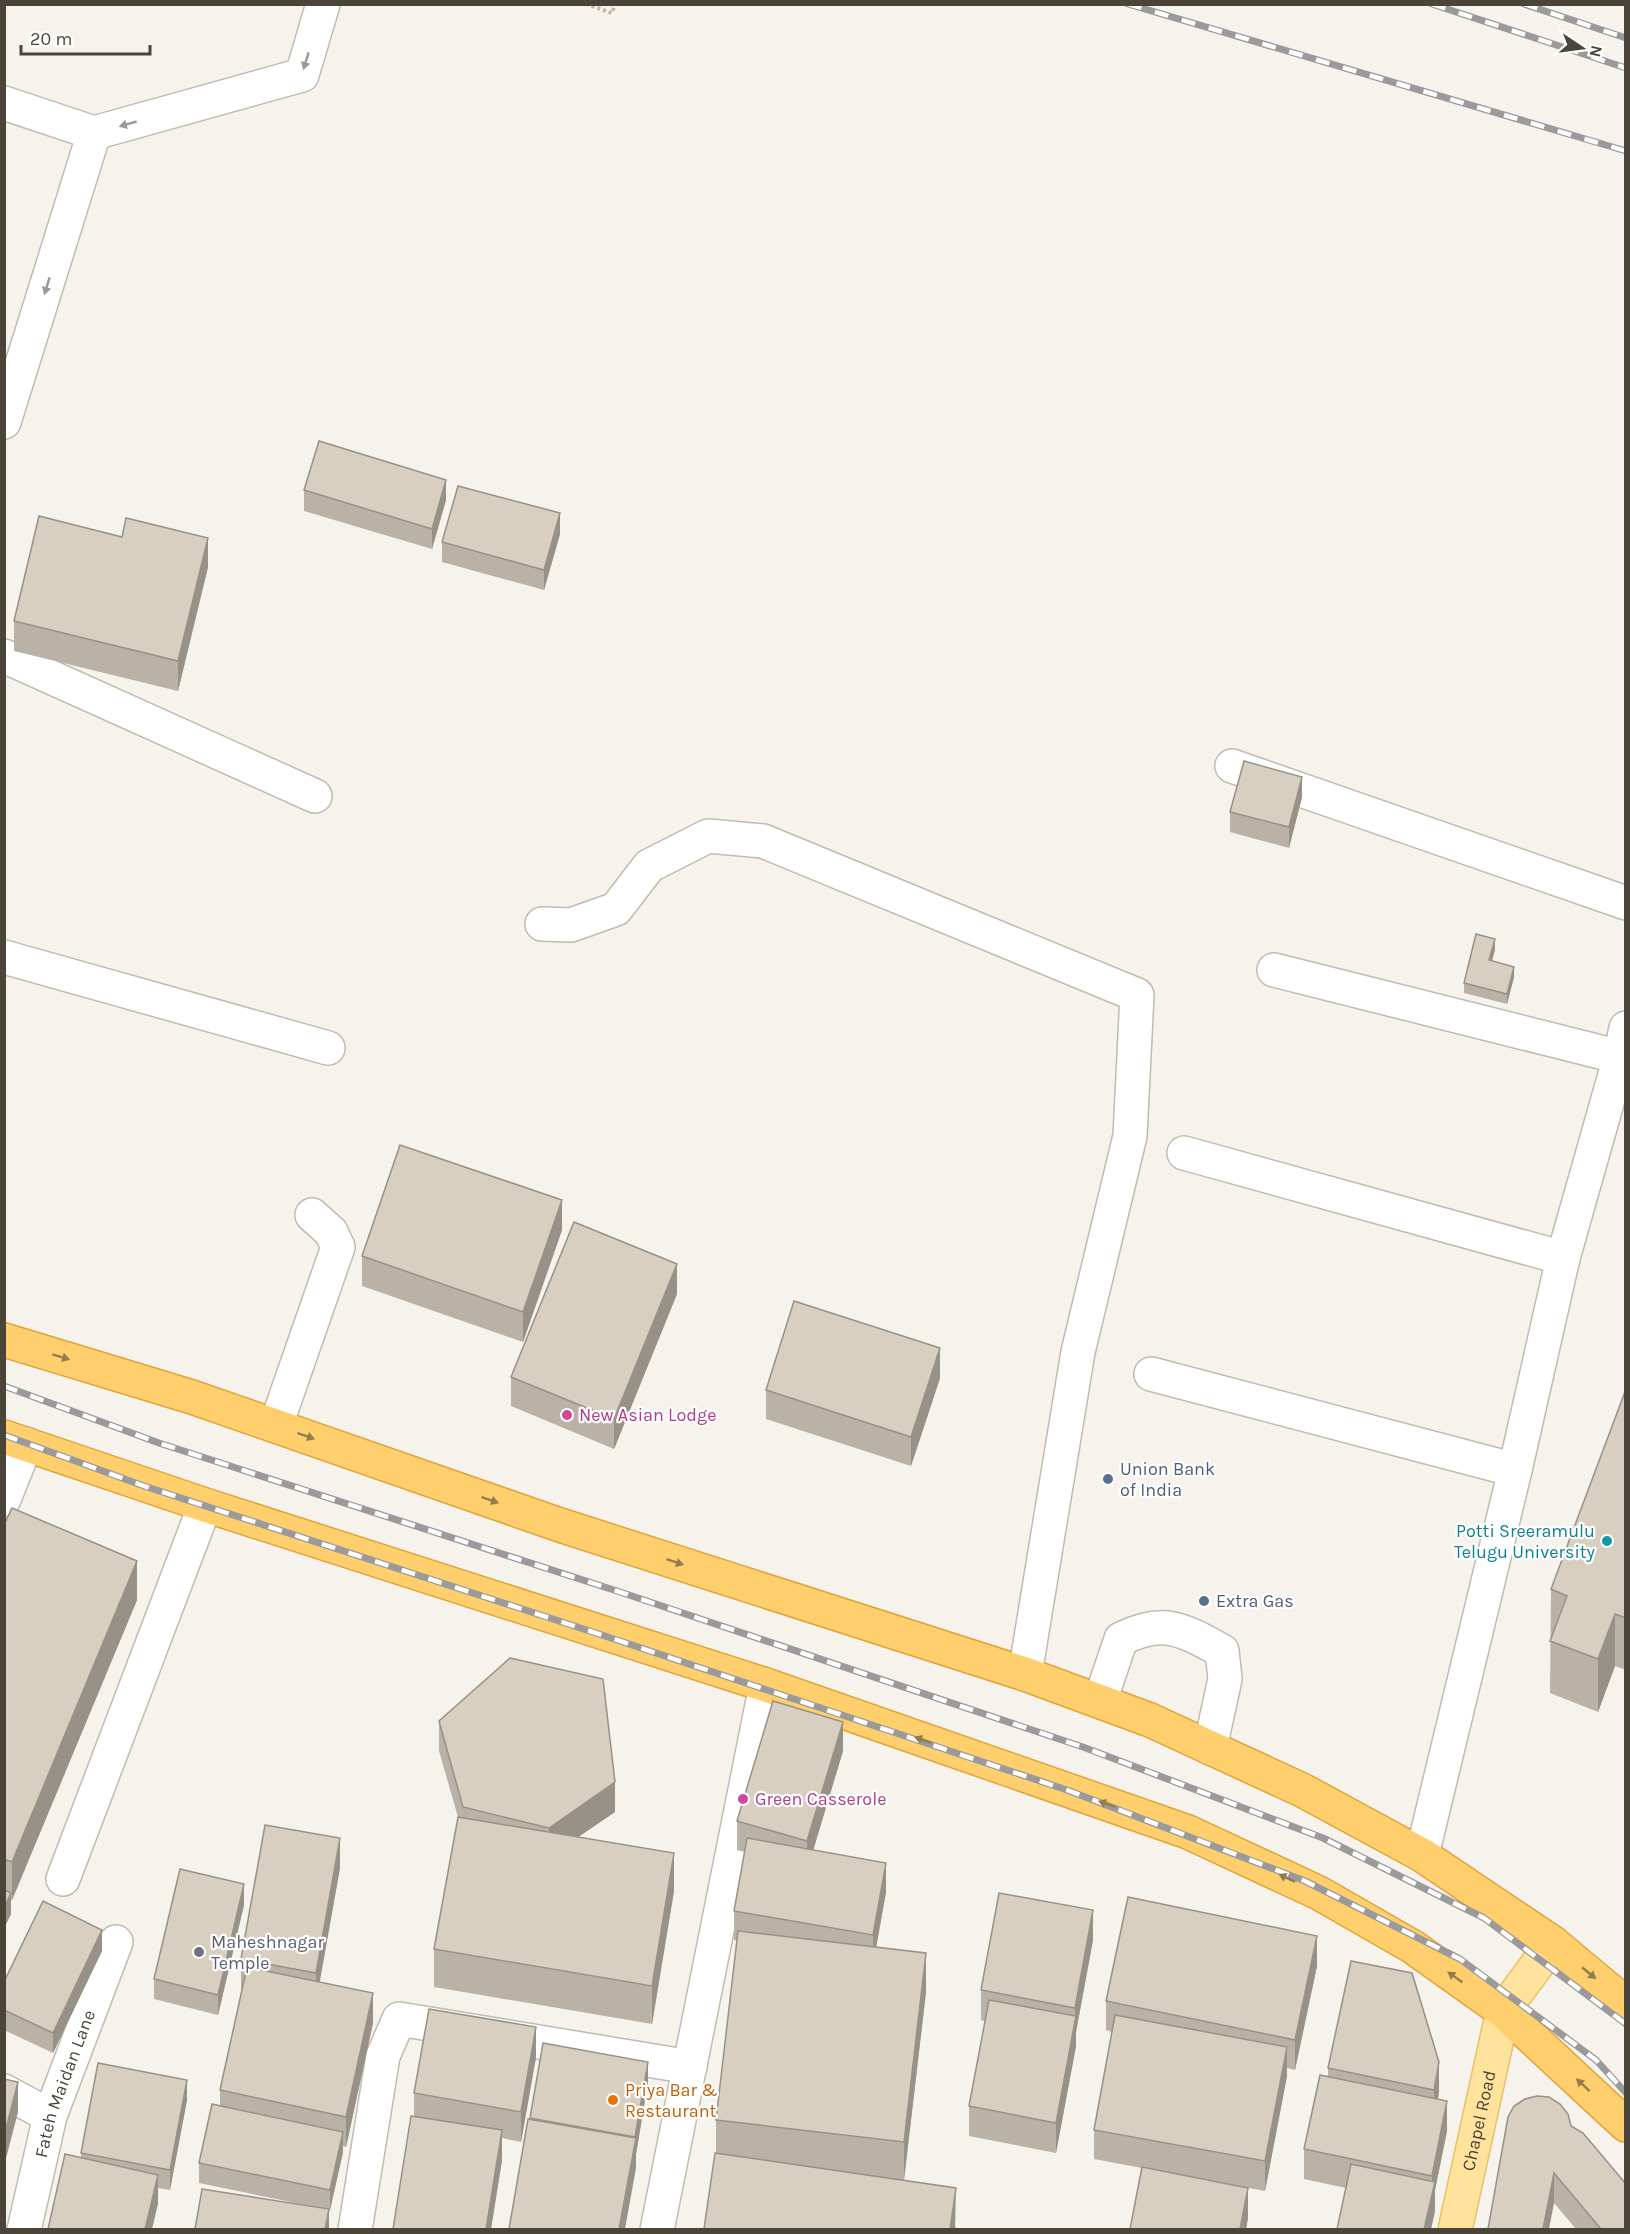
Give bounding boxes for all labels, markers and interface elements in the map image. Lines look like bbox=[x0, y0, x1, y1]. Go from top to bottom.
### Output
scale bar bbox=[21, 18, 150, 56]
north arrow bbox=[1552, 18, 1612, 78]
text: 20 m bbox=[30, 28, 72, 50]
text: N bbox=[1586, 44, 1607, 59]
one-way arrow bbox=[301, 52, 310, 70]
one-way arrow bbox=[119, 120, 137, 129]
one-way arrow bbox=[42, 277, 51, 295]
one-way arrow bbox=[52, 1353, 70, 1362]
place label: New Asian Lodge bbox=[579, 1404, 716, 1426]
marker: New Asian Lodge bbox=[560, 1408, 574, 1422]
one-way arrow bbox=[297, 1431, 315, 1441]
place label: Union Bank of India bbox=[1120, 1458, 1215, 1501]
marker: Union Bank of India bbox=[1101, 1472, 1115, 1486]
one-way arrow bbox=[481, 1496, 499, 1506]
place label: Potti Sreeramulu Telugu University bbox=[1454, 1520, 1596, 1563]
marker: Potti Sreeramulu Telugu University bbox=[1600, 1534, 1614, 1548]
one-way arrow bbox=[666, 1557, 684, 1567]
place label: Extra Gas bbox=[1216, 1590, 1294, 1612]
marker: Extra Gas bbox=[1197, 1594, 1211, 1608]
one-way arrow bbox=[914, 1735, 932, 1745]
place label: Green Casserole bbox=[755, 1788, 886, 1810]
marker: Green Casserole bbox=[736, 1792, 750, 1806]
one-way arrow bbox=[1098, 1799, 1116, 1809]
one-way arrow bbox=[1279, 1874, 1296, 1883]
place label: Maheshnagar Temple bbox=[211, 1931, 324, 1974]
marker: Maheshnagar Temple bbox=[192, 1945, 206, 1959]
one-way arrow bbox=[1581, 1966, 1596, 1979]
one-way arrow bbox=[1448, 1971, 1464, 1983]
street label: Fateh Maidan Lane bbox=[30, 2007, 100, 2160]
street label: Chapel Road bbox=[1457, 2068, 1501, 2173]
place label: Priya Bar & Restaurant bbox=[625, 2079, 718, 2122]
one-way arrow bbox=[1576, 2079, 1590, 2093]
marker: Priya Bar & Restaurant bbox=[606, 2093, 620, 2107]

